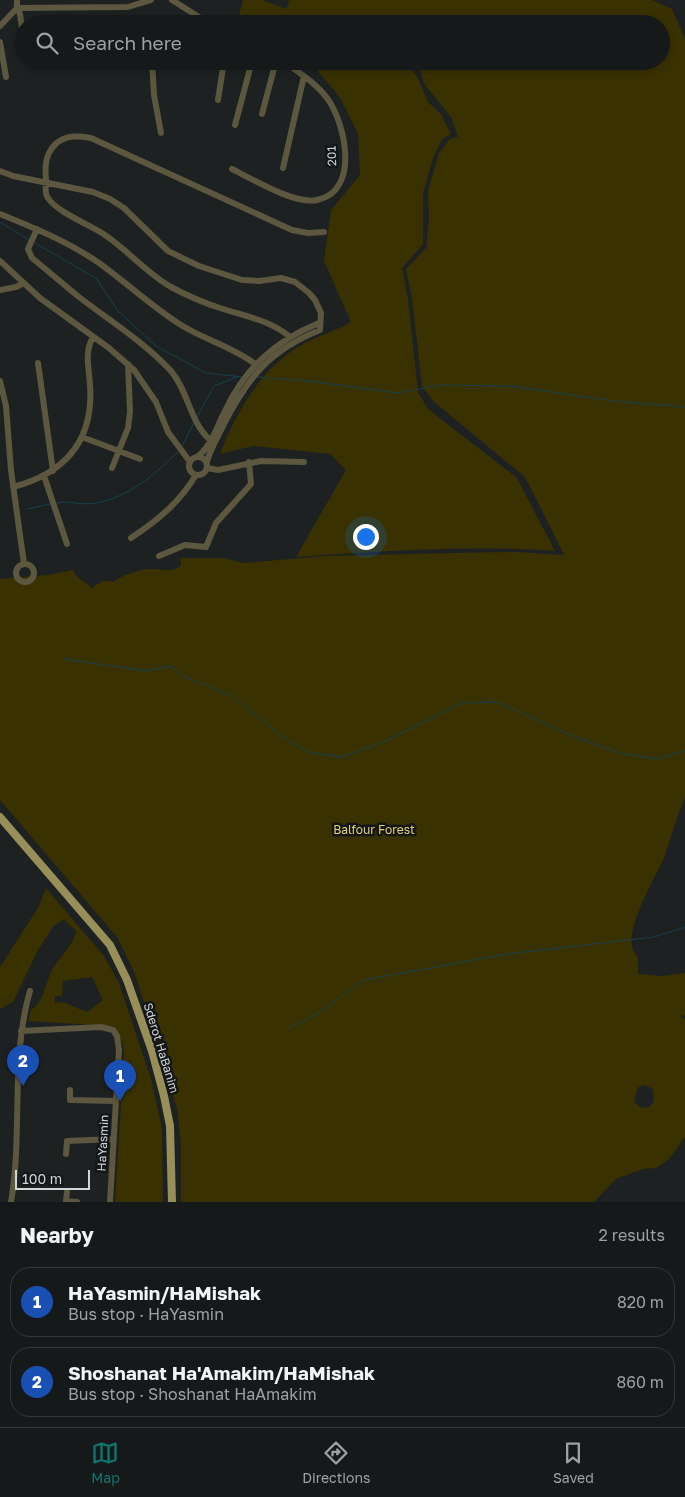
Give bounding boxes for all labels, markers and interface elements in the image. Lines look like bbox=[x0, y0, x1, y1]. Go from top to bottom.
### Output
search box bbox=[15, 15, 670, 70]
icon: search bbox=[33, 29, 61, 57]
text: Search here bbox=[73, 31, 182, 54]
street label: 201 bbox=[324, 145, 339, 166]
your location bbox=[353, 524, 379, 550]
park label: Balfour Forest bbox=[333, 822, 415, 837]
street label: Sderot HaBanim bbox=[141, 1001, 182, 1095]
pin: 2 bbox=[7, 1045, 39, 1086]
pin: 1 bbox=[104, 1060, 136, 1101]
street label: HaYasmin bbox=[94, 1114, 111, 1172]
scale bar bbox=[15, 1167, 90, 1190]
text: 100 m bbox=[22, 1170, 62, 1187]
text: Nearby bbox=[20, 1222, 94, 1248]
text: 2 results bbox=[599, 1225, 665, 1245]
text: HaYasmin/HaMishak bbox=[68, 1281, 261, 1304]
text: 1 bbox=[33, 1292, 41, 1312]
text: 820 m bbox=[617, 1292, 664, 1312]
text: Bus stop · HaYasmin bbox=[68, 1304, 224, 1324]
text: Shoshanat Ha'Amakim/HaMishak bbox=[68, 1361, 375, 1384]
text: 2 bbox=[32, 1372, 42, 1392]
text: 860 m bbox=[616, 1372, 664, 1392]
text: Bus stop · Shoshanat HaAmakim bbox=[68, 1384, 317, 1404]
tab: Map bbox=[91, 1439, 120, 1486]
tab: Directions bbox=[302, 1439, 371, 1486]
tab: Saved bbox=[553, 1439, 594, 1486]

